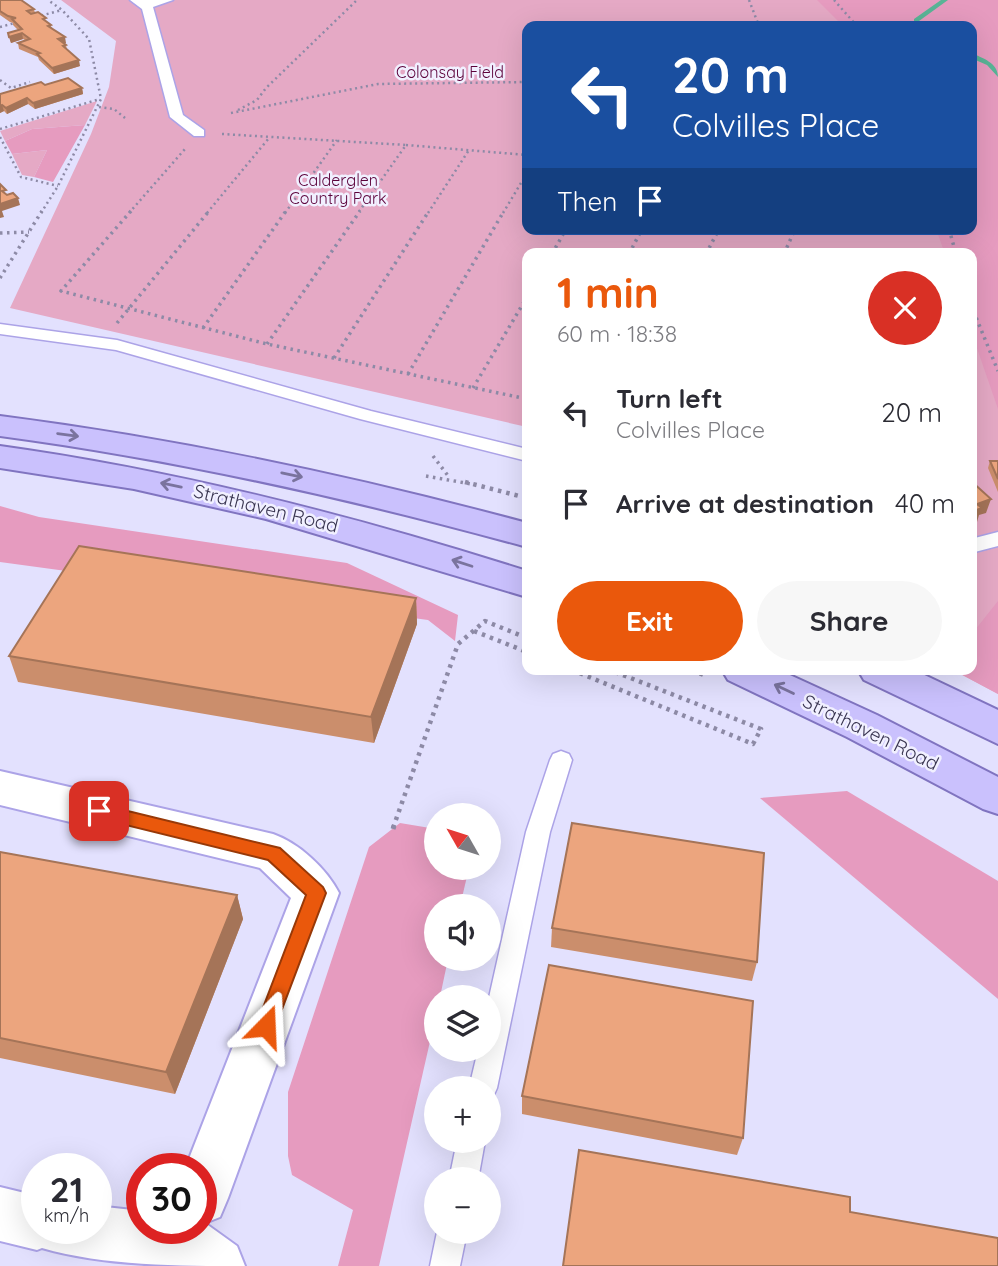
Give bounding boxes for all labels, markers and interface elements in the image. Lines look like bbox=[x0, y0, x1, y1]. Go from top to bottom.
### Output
text: 20 m bbox=[672, 44, 789, 105]
icon: left bbox=[557, 49, 648, 140]
park label: Colonsay Field bbox=[396, 62, 504, 82]
text: Colvilles Place bbox=[672, 105, 879, 145]
park label: Calderglen Country Park bbox=[289, 170, 387, 208]
icon: arrive bbox=[631, 182, 669, 220]
text: Then bbox=[557, 185, 617, 218]
text: 1 min bbox=[557, 266, 659, 319]
button: close bbox=[868, 271, 942, 345]
text: 60 m · 18:38 bbox=[557, 319, 677, 348]
text: Turn left bbox=[616, 382, 723, 415]
icon: left bbox=[557, 394, 595, 432]
text: 20 m bbox=[881, 396, 942, 429]
text: Colvilles Place bbox=[616, 415, 765, 444]
one-way arrow bbox=[56, 428, 79, 441]
one-way arrow bbox=[280, 469, 303, 482]
one-way arrow bbox=[160, 478, 183, 492]
street label: Strathaven Road bbox=[191, 478, 341, 538]
icon: arrive bbox=[557, 485, 595, 523]
text: Arrive at destination bbox=[616, 487, 874, 520]
text: 40 m bbox=[895, 487, 955, 520]
one-way arrow bbox=[451, 556, 473, 569]
button: Exit bbox=[557, 581, 743, 661]
button: Share bbox=[757, 581, 942, 661]
one-way arrow bbox=[774, 682, 795, 695]
street label: Strathaven Road bbox=[799, 689, 943, 775]
pin bbox=[69, 781, 129, 841]
icon: arrive bbox=[80, 792, 118, 830]
north arrow bbox=[424, 803, 500, 880]
map controls bbox=[424, 803, 501, 1244]
button: sound bbox=[424, 894, 501, 971]
button: layers bbox=[424, 985, 501, 1062]
position arrow bbox=[229, 989, 303, 1063]
button: + bbox=[424, 1076, 501, 1153]
speed limit sign: 30 bbox=[126, 1153, 217, 1244]
text: 21 bbox=[50, 1167, 83, 1211]
button: − bbox=[424, 1167, 501, 1244]
text: km/h bbox=[44, 1204, 89, 1227]

